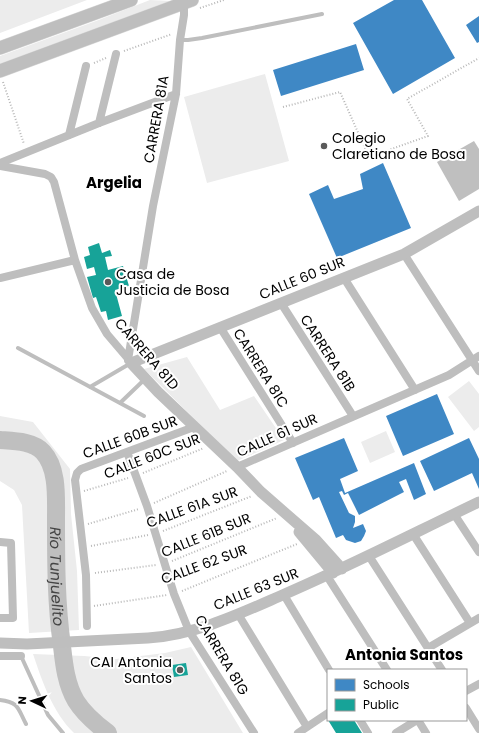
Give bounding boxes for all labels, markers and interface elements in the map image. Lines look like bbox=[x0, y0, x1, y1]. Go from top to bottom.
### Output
street label: CARRERA 81A bbox=[138, 73, 174, 165]
place label: Colegio Claretiano de Bosa bbox=[332, 128, 465, 164]
marker: Colegio Claretiano de Bosa bbox=[319, 141, 329, 151]
district label: Argelia bbox=[86, 172, 142, 193]
street label: CALLE 60 SUR bbox=[256, 252, 348, 304]
place label: Casa de Justicia de Bosa bbox=[116, 264, 230, 300]
marker: Casa de Justicia de Bosa bbox=[103, 277, 113, 287]
street label: CARRERA 81B bbox=[296, 311, 360, 395]
street label: CARRERA 81D bbox=[110, 314, 184, 394]
street label: CARRERA 81C bbox=[229, 324, 293, 412]
street label: CALLE 61 SUR bbox=[233, 408, 321, 462]
street label: CALLE 60B SUR bbox=[80, 411, 180, 463]
street label: CALLE 60C SUR bbox=[101, 428, 203, 484]
street label: CALLE 61A SUR bbox=[143, 481, 241, 533]
street label: CALLE 61B SUR bbox=[158, 508, 254, 562]
water label: Río Tunjuelito bbox=[45, 527, 70, 627]
street label: CALLE 62 SUR bbox=[158, 539, 250, 589]
street label: CALLE 63 SUR bbox=[210, 563, 302, 615]
street label: CARRERA 81G bbox=[190, 611, 254, 699]
district label: Antonia Santos bbox=[345, 644, 463, 665]
place label: CAI Antonia Santos bbox=[90, 652, 172, 688]
marker: CAI Antonia Santos bbox=[175, 665, 185, 675]
legend bbox=[327, 669, 467, 721]
text: Schools bbox=[363, 676, 410, 693]
north arrow bbox=[12, 681, 52, 721]
text: N bbox=[14, 696, 30, 705]
text: Public bbox=[363, 696, 399, 713]

